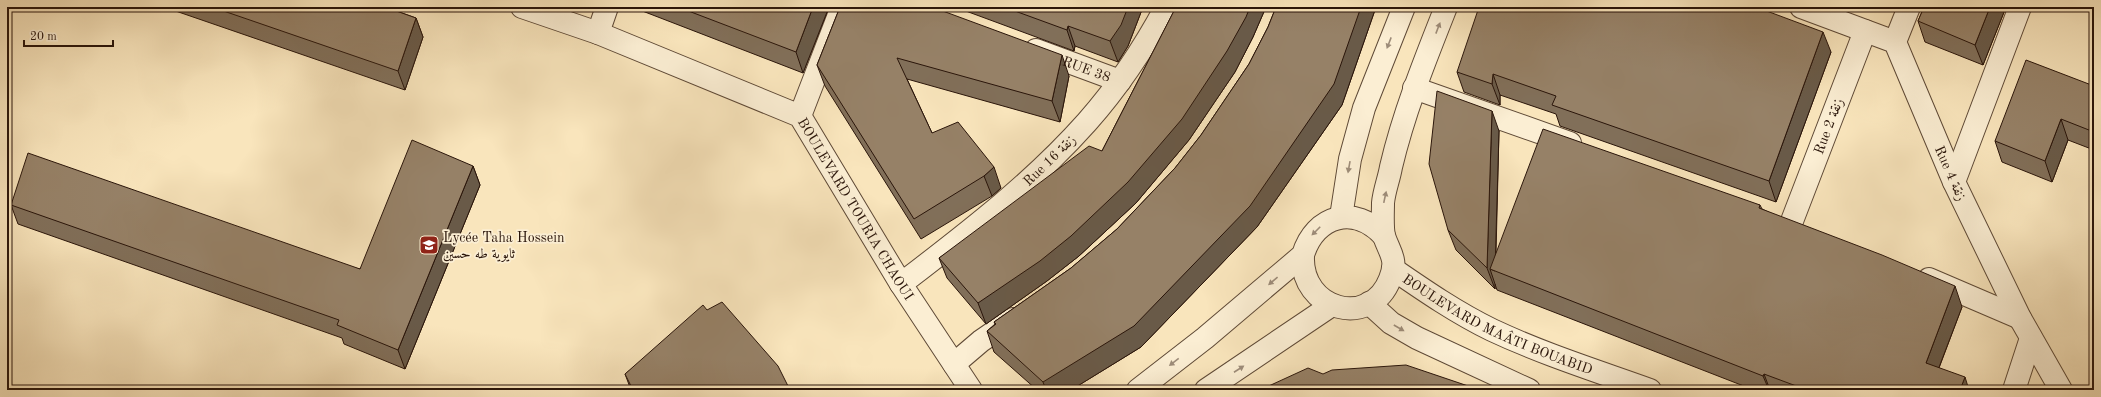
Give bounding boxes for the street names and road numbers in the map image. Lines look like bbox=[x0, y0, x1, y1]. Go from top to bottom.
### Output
street label: RUE 38 bbox=[1060, 54, 1112, 85]
street label: Rue 2 زنقة bbox=[1812, 96, 1847, 157]
street label: BOULEVARD TOURIA CHAOUI bbox=[795, 116, 916, 303]
street label: Rue 16 زنقة bbox=[1021, 132, 1079, 190]
street label: Rue 4 زنقة bbox=[1931, 144, 1968, 204]
street label: BOULEVARD MAÂTI BOUABID bbox=[1400, 272, 1594, 377]

